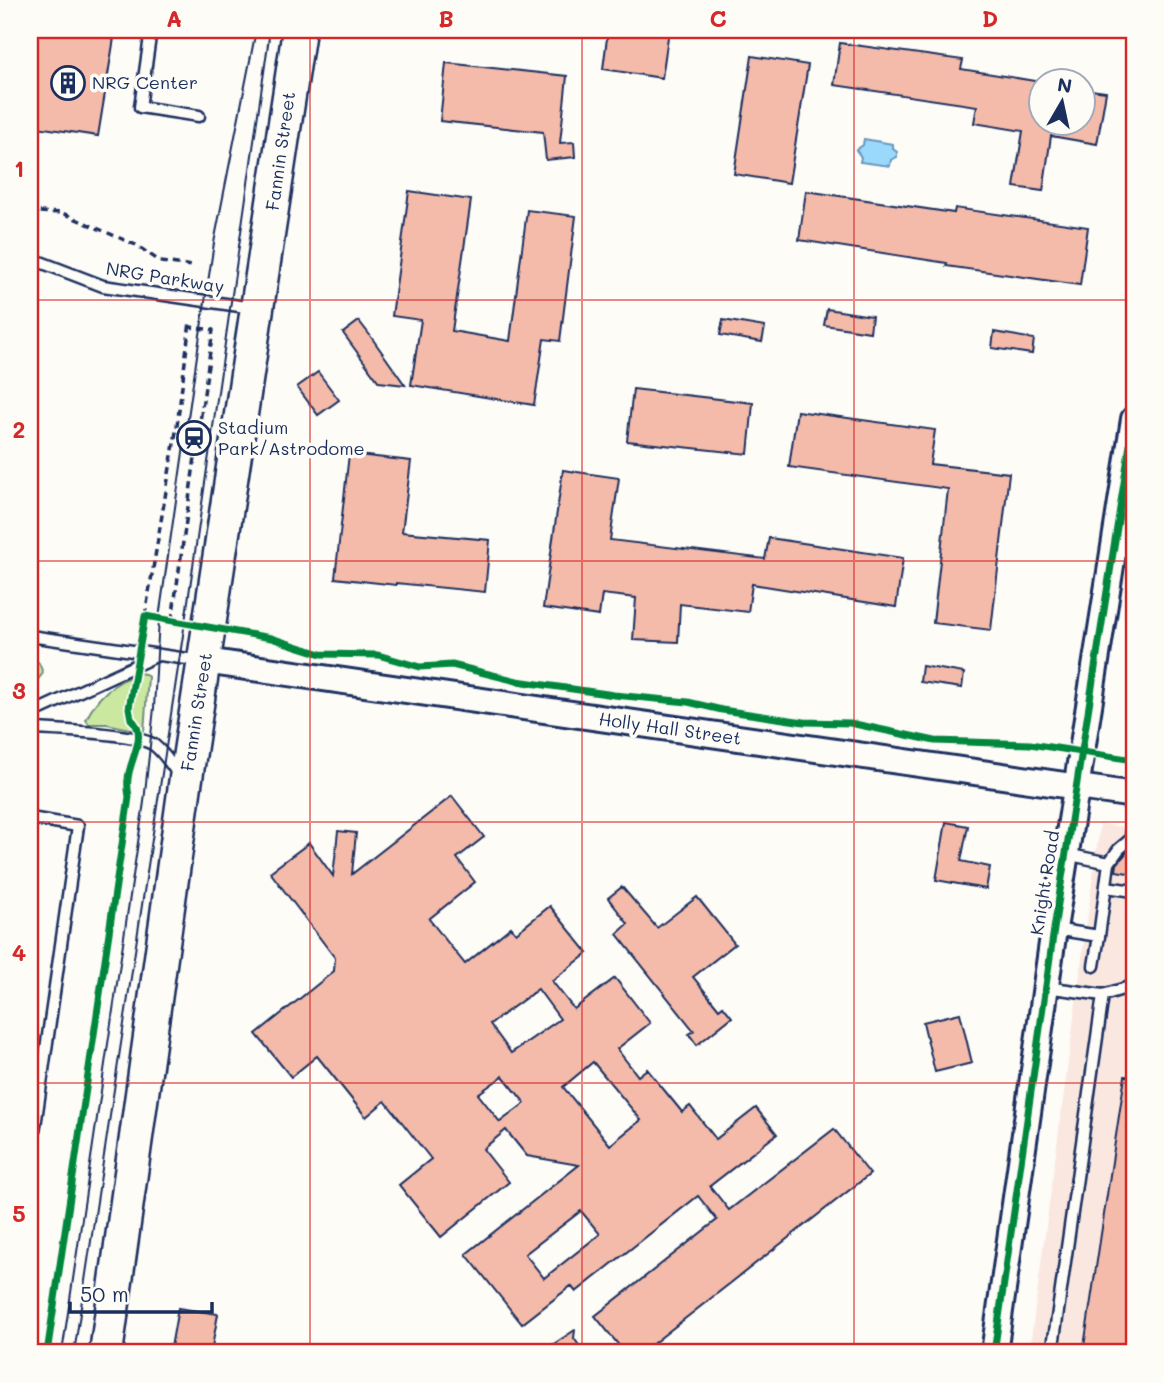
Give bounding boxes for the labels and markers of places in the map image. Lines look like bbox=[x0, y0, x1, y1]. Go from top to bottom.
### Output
building icon: NRG Center bbox=[49, 64, 87, 102]
place label: NRG Center bbox=[92, 70, 198, 94]
place label: Stadium Park/Astrodome bbox=[218, 415, 365, 460]
station icon: Stadium Park/Astrodome bbox=[175, 419, 213, 457]

